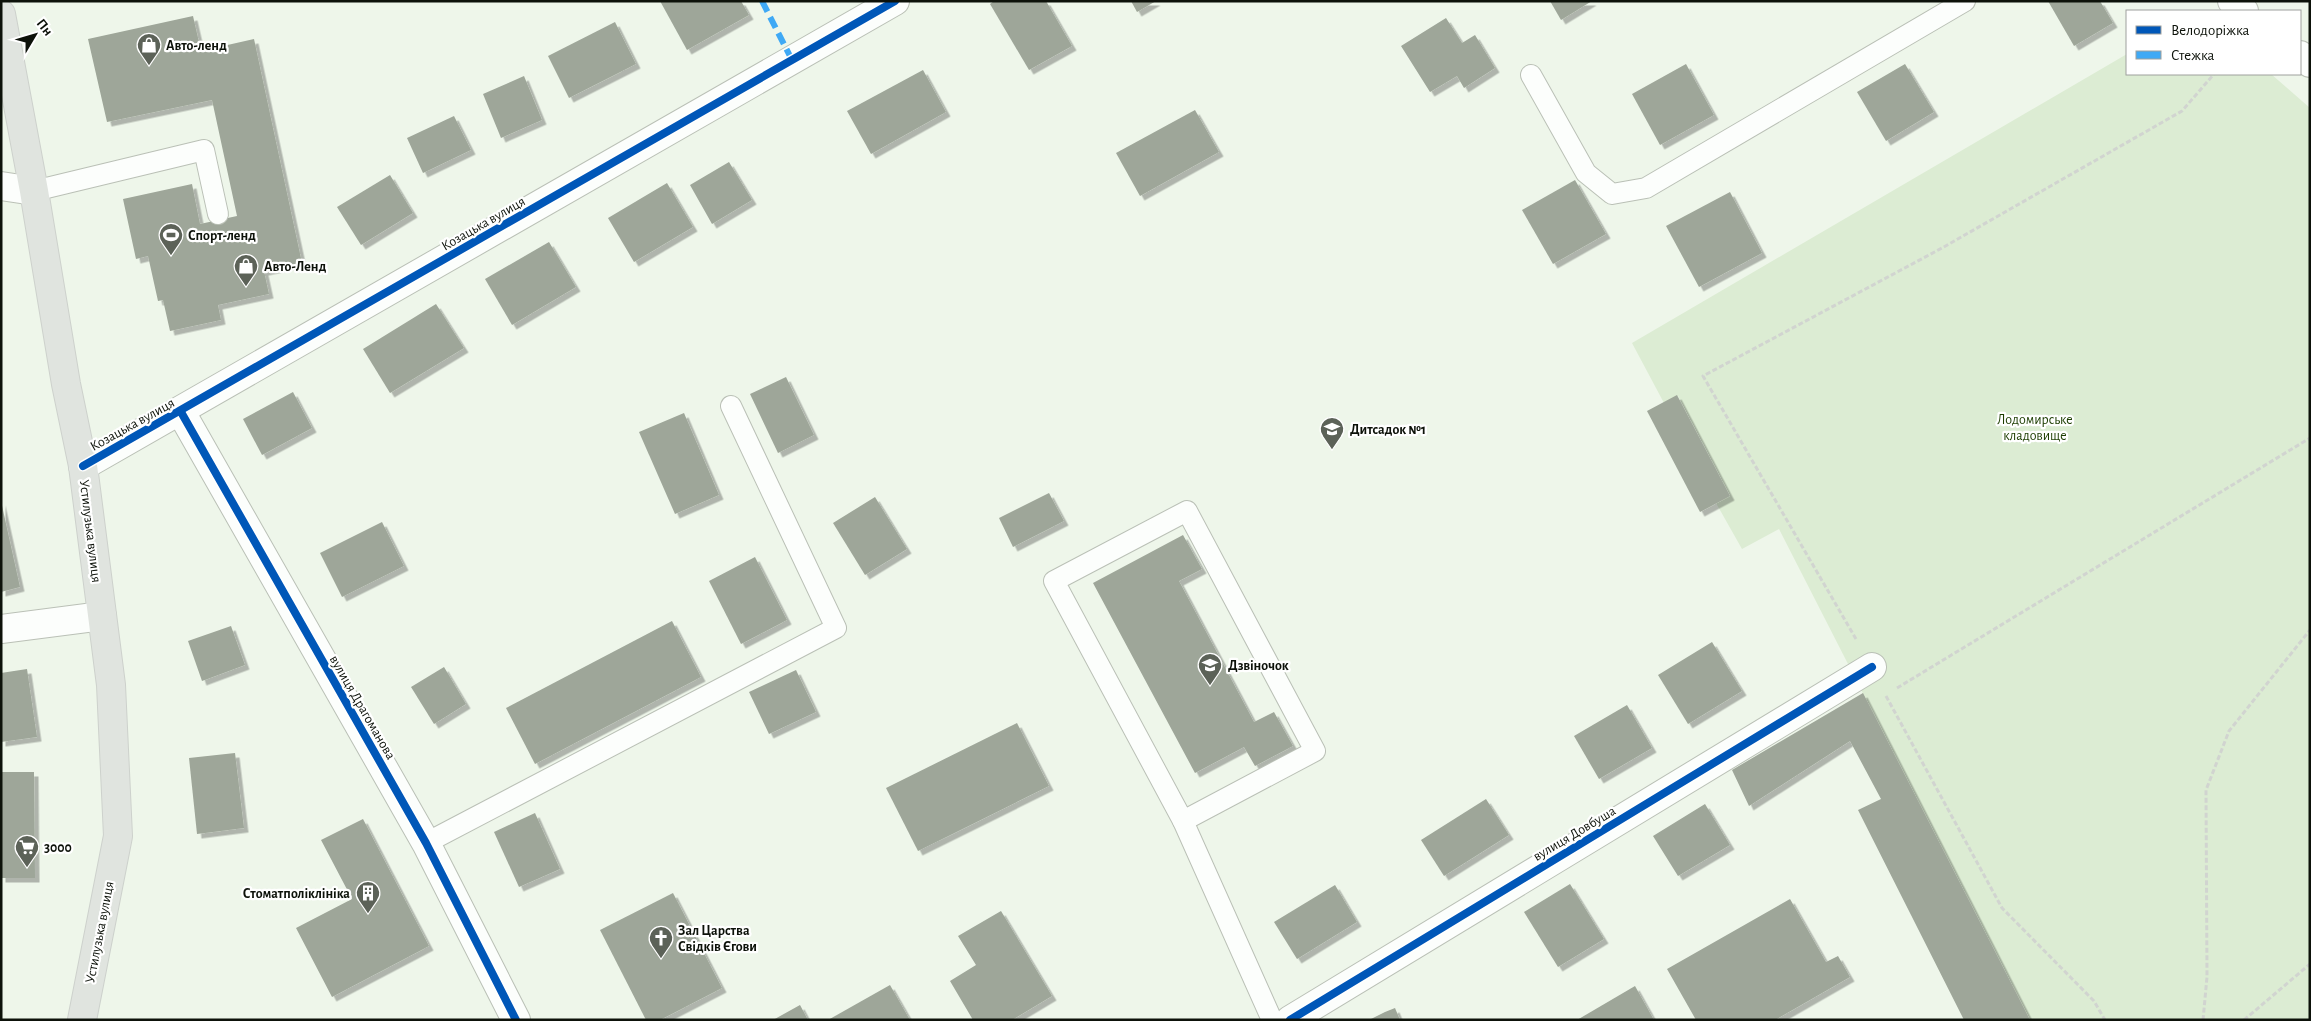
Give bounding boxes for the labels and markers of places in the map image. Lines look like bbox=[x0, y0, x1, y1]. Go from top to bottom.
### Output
shop icon: Авто-ленд bbox=[136, 32, 162, 66]
place label: Авто-ленд bbox=[166, 39, 227, 53]
sports icon: Спорт-ленд bbox=[158, 222, 184, 256]
place label: Спорт-ленд bbox=[188, 229, 256, 243]
shop icon: Авто-Ленд bbox=[233, 253, 259, 287]
place label: Авто-Ленд bbox=[264, 260, 327, 274]
school or university icon: Дитсадок №1 bbox=[1319, 416, 1345, 450]
place label: Дитсадок №1 bbox=[1350, 423, 1426, 437]
school or university icon: Дзвіночок bbox=[1197, 652, 1223, 686]
place label: Дзвіночок bbox=[1228, 659, 1289, 673]
supermarket icon: 3000 bbox=[14, 834, 40, 868]
place label: 3000 bbox=[44, 841, 72, 855]
building icon: Стоматполіклініка bbox=[355, 880, 381, 914]
place label: Стоматполіклініка bbox=[243, 887, 350, 901]
place label: Зал Царства Свідків Єгови bbox=[678, 924, 757, 954]
church icon: Зал Царства Свідків Єгови bbox=[648, 925, 674, 959]

